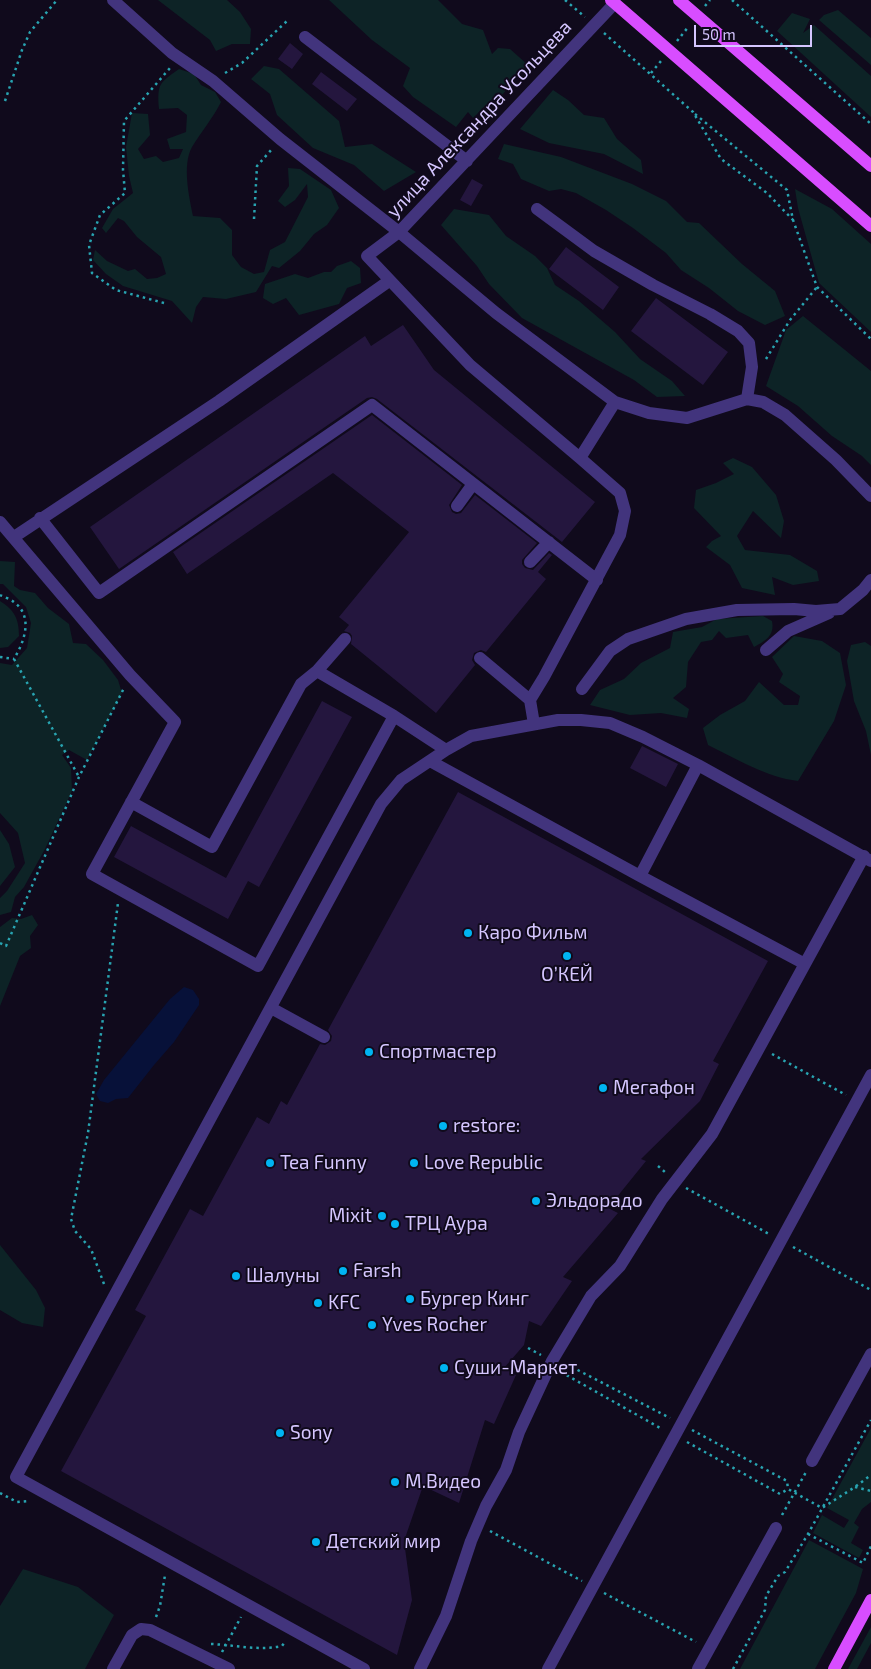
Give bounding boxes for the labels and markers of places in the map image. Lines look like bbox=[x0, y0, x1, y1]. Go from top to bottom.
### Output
place label: Каро Фильм bbox=[478, 922, 588, 944]
marker: Каро Фильм bbox=[462, 927, 474, 939]
marker: О’КЕЙ bbox=[561, 950, 573, 962]
place label: О’КЕЙ bbox=[541, 964, 593, 986]
place label: Спортмастер bbox=[379, 1041, 497, 1063]
marker: Спортмастер bbox=[363, 1046, 375, 1058]
place label: Мегафон bbox=[613, 1077, 695, 1099]
marker: Мегафон bbox=[597, 1082, 609, 1094]
place label: restore: bbox=[453, 1115, 520, 1137]
marker: restore: bbox=[437, 1120, 449, 1132]
place label: Tea Funny bbox=[280, 1152, 367, 1174]
place label: Love Republic bbox=[424, 1152, 543, 1174]
marker: Tea Funny bbox=[264, 1157, 276, 1169]
marker: Love Republic bbox=[408, 1157, 420, 1169]
place label: Эльдорадо bbox=[546, 1190, 643, 1212]
marker: Эльдорадо bbox=[530, 1195, 542, 1207]
place label: Mixit bbox=[329, 1205, 372, 1227]
marker: Mixit bbox=[376, 1210, 388, 1222]
place label: ТРЦ Аура bbox=[405, 1213, 488, 1235]
marker: ТРЦ Аура bbox=[389, 1218, 401, 1230]
place label: Farsh bbox=[353, 1260, 402, 1282]
place label: Шалуны bbox=[246, 1265, 320, 1287]
marker: Farsh bbox=[337, 1265, 349, 1277]
marker: Шалуны bbox=[230, 1270, 242, 1282]
place label: Бургер Кинг bbox=[420, 1288, 529, 1310]
place label: KFC bbox=[328, 1292, 360, 1314]
marker: Бургер Кинг bbox=[404, 1293, 416, 1305]
marker: KFC bbox=[312, 1297, 324, 1309]
place label: Yves Rocher bbox=[382, 1314, 487, 1336]
marker: Yves Rocher bbox=[366, 1319, 378, 1331]
place label: Суши-Маркет bbox=[454, 1357, 577, 1379]
marker: Суши-Маркет bbox=[438, 1362, 450, 1374]
place label: Sony bbox=[290, 1422, 333, 1444]
marker: Sony bbox=[274, 1427, 286, 1439]
place label: М.Видео bbox=[405, 1471, 481, 1493]
marker: М.Видео bbox=[389, 1476, 401, 1488]
place label: Детский мир bbox=[326, 1531, 441, 1553]
marker: Детский мир bbox=[310, 1536, 322, 1548]

